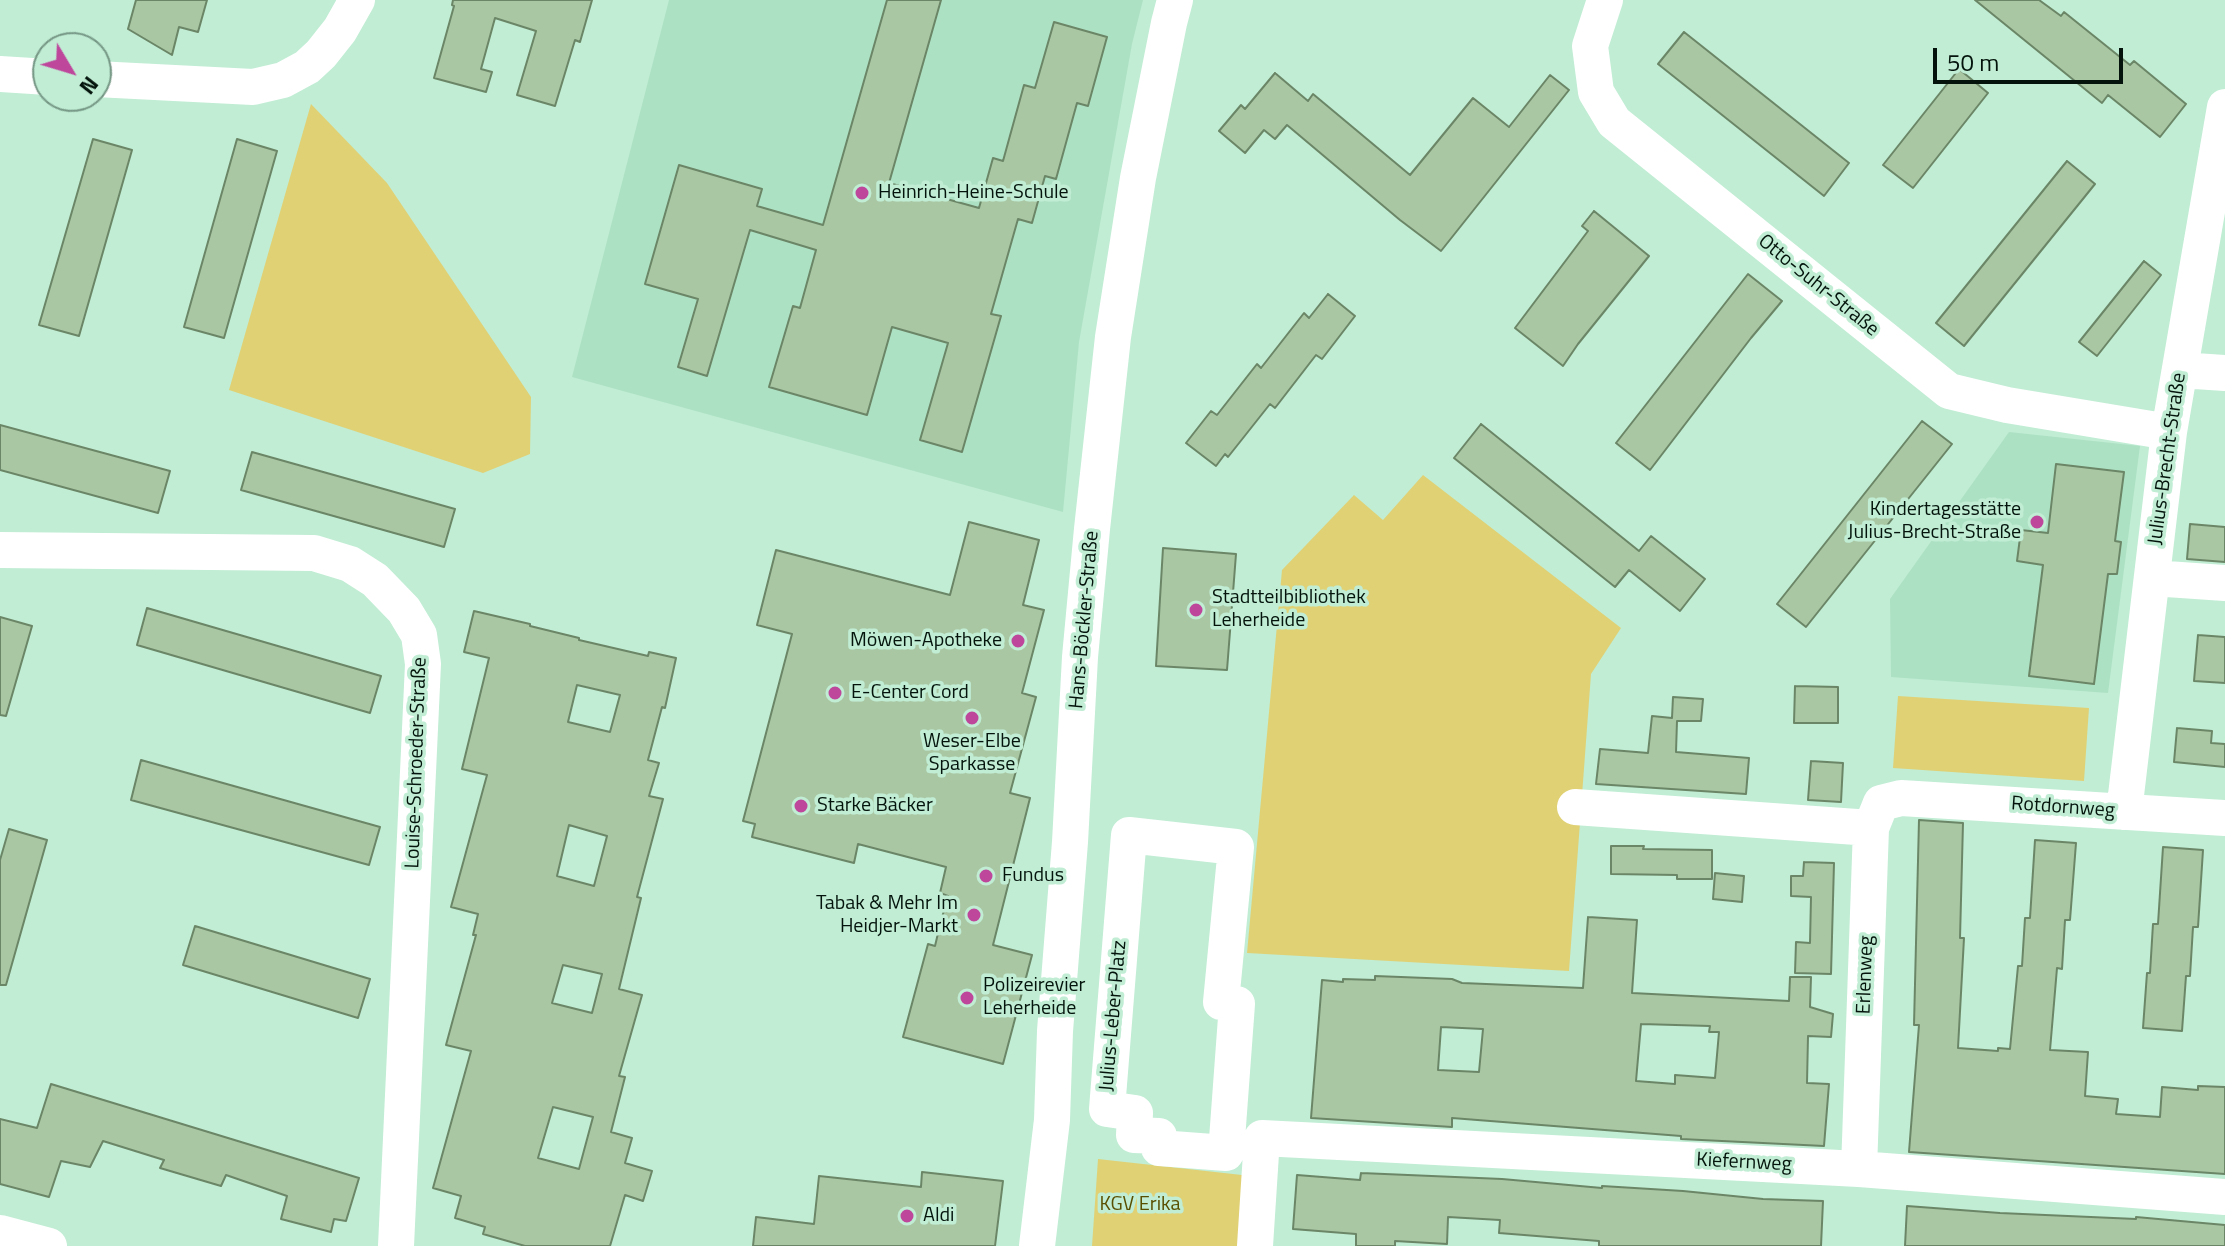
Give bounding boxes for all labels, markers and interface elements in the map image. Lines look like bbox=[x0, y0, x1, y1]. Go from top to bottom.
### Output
north arrow bbox=[32, 32, 112, 112]
scale bar bbox=[1937, 32, 2127, 82]
text: 50 m bbox=[1947, 44, 1999, 80]
text: N bbox=[71, 69, 107, 102]
place label: Heinrich-Heine-Schule bbox=[878, 181, 1069, 205]
marker: Heinrich-Heine-Schule bbox=[853, 184, 871, 202]
street label: Otto-Suhr-Straße bbox=[1753, 230, 1883, 342]
street label: Julius-Brecht-Straße bbox=[2144, 371, 2192, 547]
place label: Kindertagesstätte Julius-Brecht-Straße bbox=[1848, 498, 2021, 545]
marker: Kindertagesstätte Julius-Brecht-Straße bbox=[2028, 513, 2046, 531]
street label: Hans-Böckler-Straße bbox=[1065, 530, 1105, 710]
place label: Stadtteilbibliothek Leherheide bbox=[1212, 586, 1366, 633]
marker: Stadtteilbibliothek Leherheide bbox=[1187, 601, 1205, 619]
place label: Möwen-Apotheke bbox=[850, 629, 1002, 653]
marker: Möwen-Apotheke bbox=[1009, 632, 1027, 650]
street label: Louise-Schroeder-Straße bbox=[401, 657, 433, 869]
place label: E-Center Cord bbox=[851, 681, 969, 705]
marker: E-Center Cord bbox=[826, 684, 844, 702]
marker: Weser-Elbe Sparkasse bbox=[963, 709, 981, 727]
place label: Weser-Elbe Sparkasse bbox=[923, 730, 1021, 777]
street label: Rotdornweg bbox=[2010, 792, 2116, 824]
place label: Starke Bäcker bbox=[817, 794, 933, 818]
marker: Starke Bäcker bbox=[792, 797, 810, 815]
place label: Fundus bbox=[1002, 864, 1064, 888]
marker: Fundus bbox=[977, 867, 995, 885]
place label: Tabak & Mehr Im Heidjer-Markt bbox=[816, 892, 958, 939]
marker: Tabak & Mehr Im Heidjer-Markt bbox=[965, 906, 983, 924]
street label: Erlenweg bbox=[1853, 935, 1879, 1015]
street label: Julius-Leber-Platz bbox=[1095, 940, 1133, 1092]
place label: Polizeirevier Leherheide bbox=[983, 974, 1086, 1021]
marker: Polizeirevier Leherheide bbox=[958, 989, 976, 1007]
street label: Kiefernweg bbox=[1696, 1149, 1792, 1177]
park label: KGV Erika bbox=[1099, 1193, 1181, 1217]
place label: Aldi bbox=[923, 1204, 954, 1228]
marker: Aldi bbox=[898, 1207, 916, 1225]

